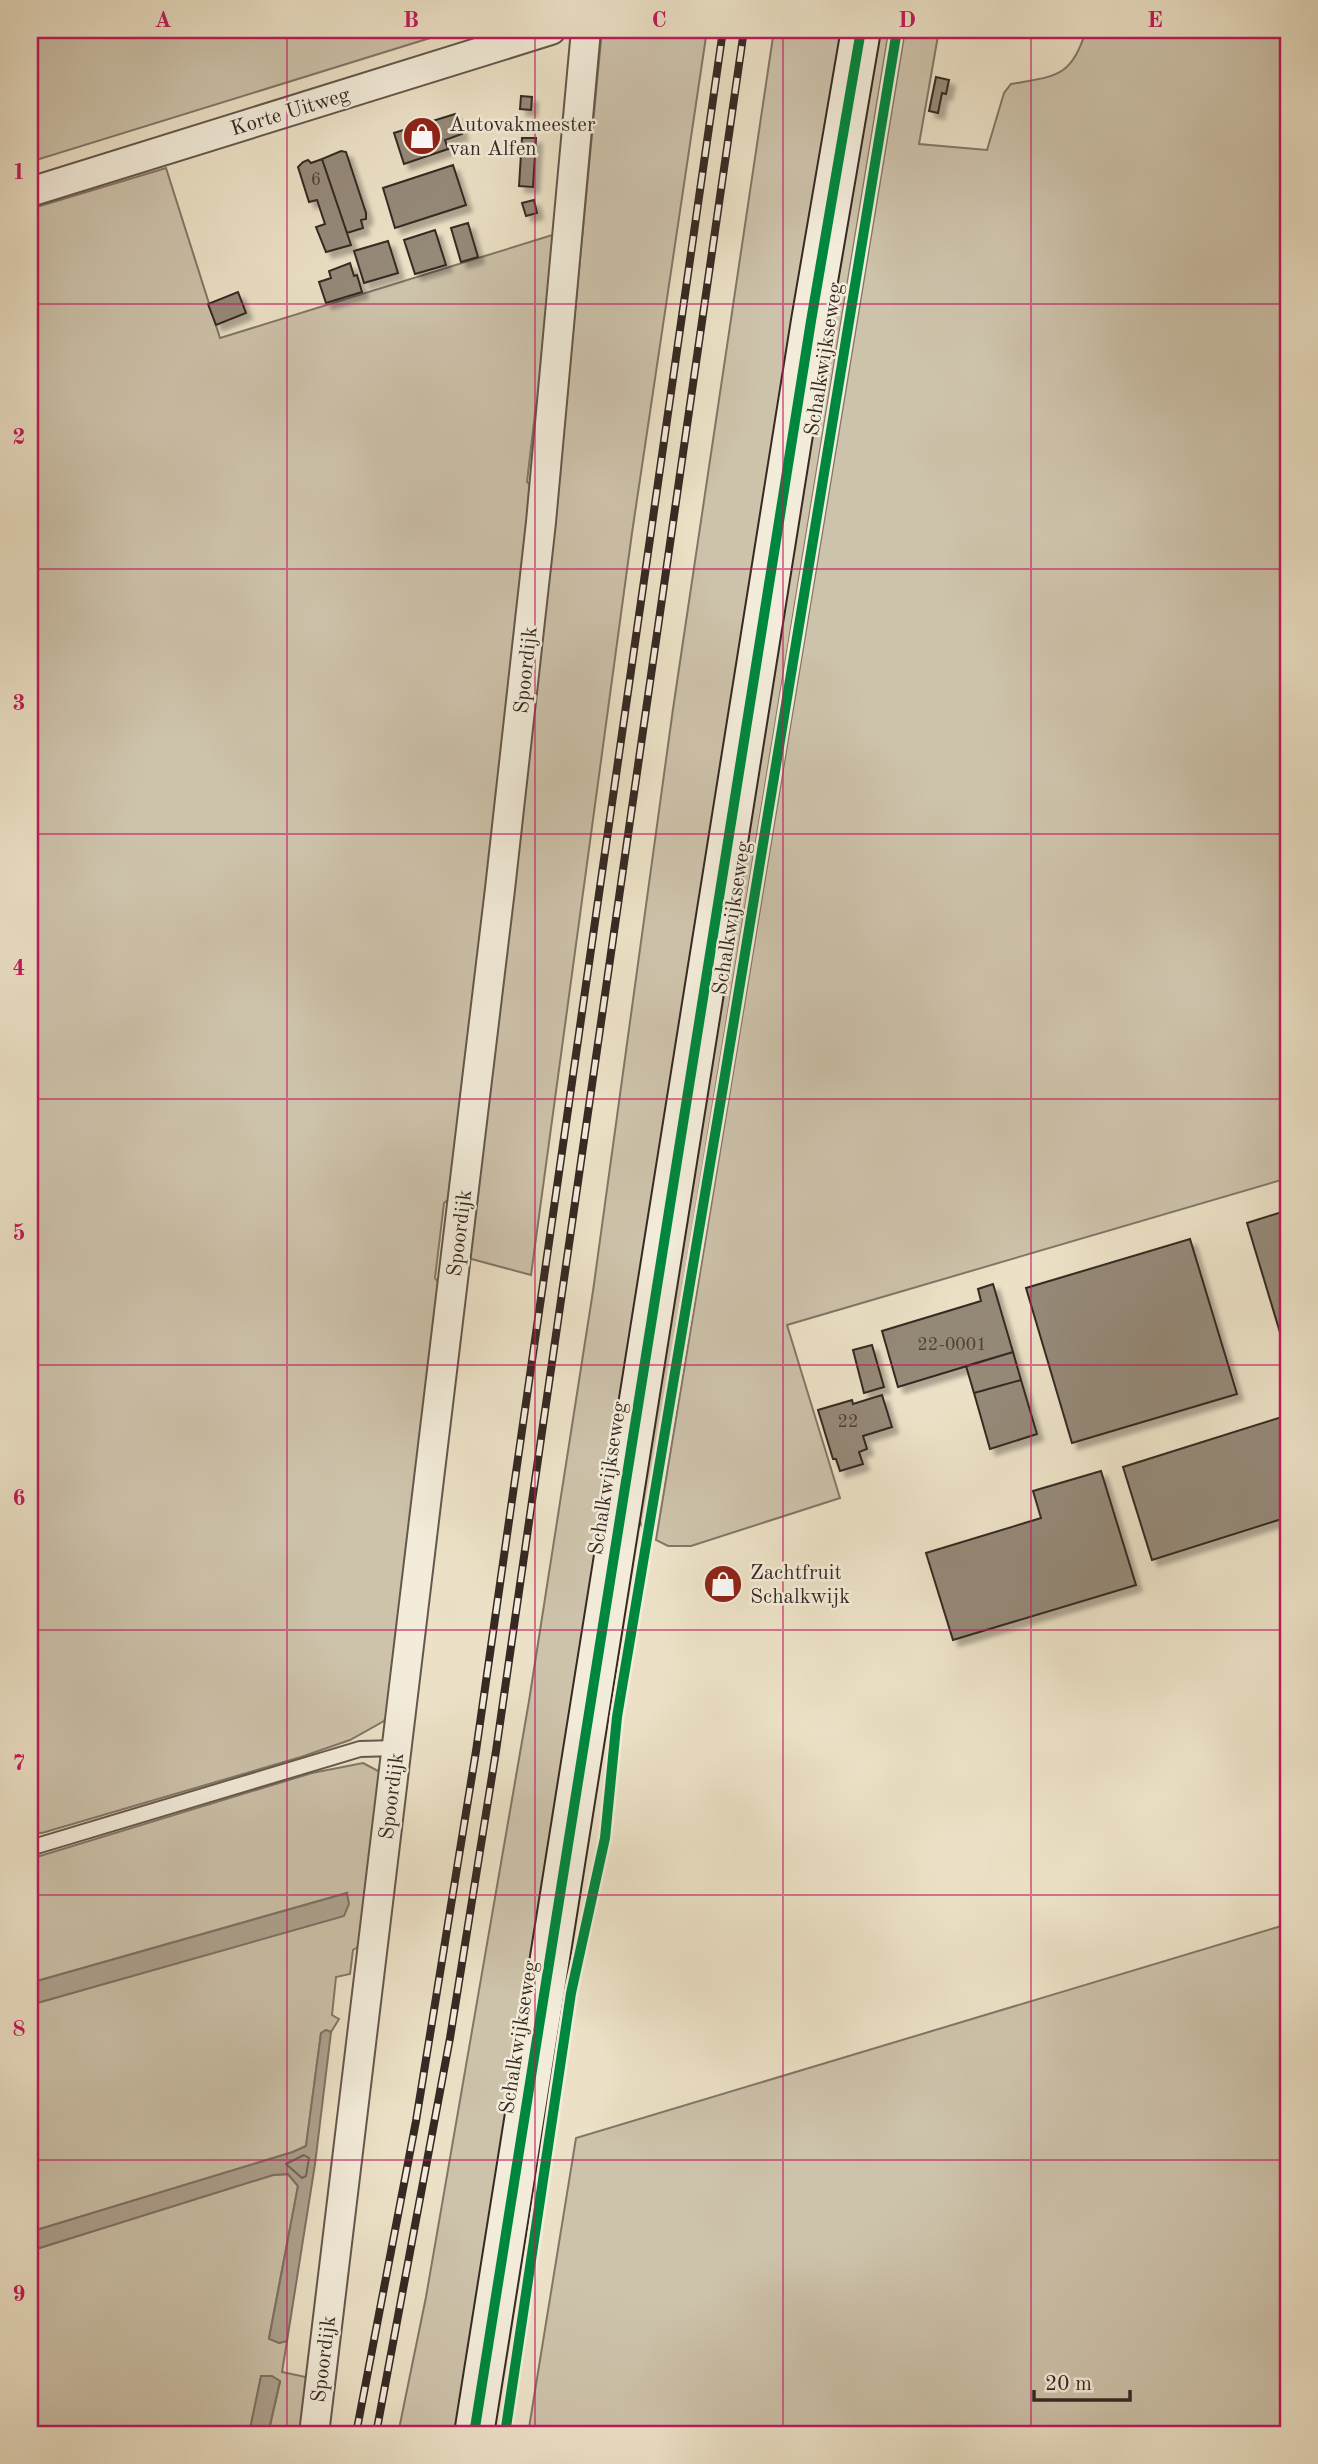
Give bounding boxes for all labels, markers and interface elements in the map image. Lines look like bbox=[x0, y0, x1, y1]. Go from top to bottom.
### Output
text: A bbox=[154, 9, 172, 32]
text: B bbox=[403, 9, 419, 32]
text: C bbox=[651, 9, 667, 32]
text: D bbox=[898, 9, 916, 32]
text: E bbox=[1147, 9, 1163, 32]
street label: Korte Uitweg bbox=[228, 84, 353, 141]
shop icon: Autovakmeester van Alfen bbox=[401, 115, 443, 157]
place label: Autovakmeester van Alfen bbox=[449, 115, 596, 160]
text: 1 bbox=[12, 161, 26, 184]
house number: 6 bbox=[311, 171, 321, 189]
street label: Schalkwijkseweg bbox=[802, 280, 847, 438]
text: 2 bbox=[12, 426, 26, 449]
street label: Spoordijk bbox=[511, 625, 542, 715]
text: 3 bbox=[12, 692, 26, 715]
street label: Schalkwijkseweg bbox=[710, 839, 755, 997]
text: 4 bbox=[12, 957, 26, 980]
street label: Spoordijk bbox=[445, 1188, 476, 1278]
text: 5 bbox=[12, 1222, 26, 1245]
house number: 22-0001 bbox=[917, 1336, 987, 1354]
street label: Schalkwijkseweg bbox=[586, 1399, 631, 1557]
house number: 22 bbox=[838, 1413, 858, 1431]
text: 6 bbox=[12, 1487, 26, 1510]
shop icon: Zachtfruit Schalkwijk bbox=[702, 1563, 744, 1605]
place label: Zachtfruit Schalkwijk bbox=[750, 1563, 850, 1608]
street label: Spoordijk bbox=[377, 1751, 408, 1841]
text: 7 bbox=[12, 1752, 26, 1775]
street label: Schalkwijkseweg bbox=[497, 1958, 542, 2116]
text: 8 bbox=[12, 2018, 26, 2041]
text: 9 bbox=[12, 2283, 26, 2306]
street label: Spoordijk bbox=[309, 2314, 340, 2404]
scale bar bbox=[1034, 2359, 1131, 2403]
text: 20 m bbox=[1045, 2374, 1092, 2395]

